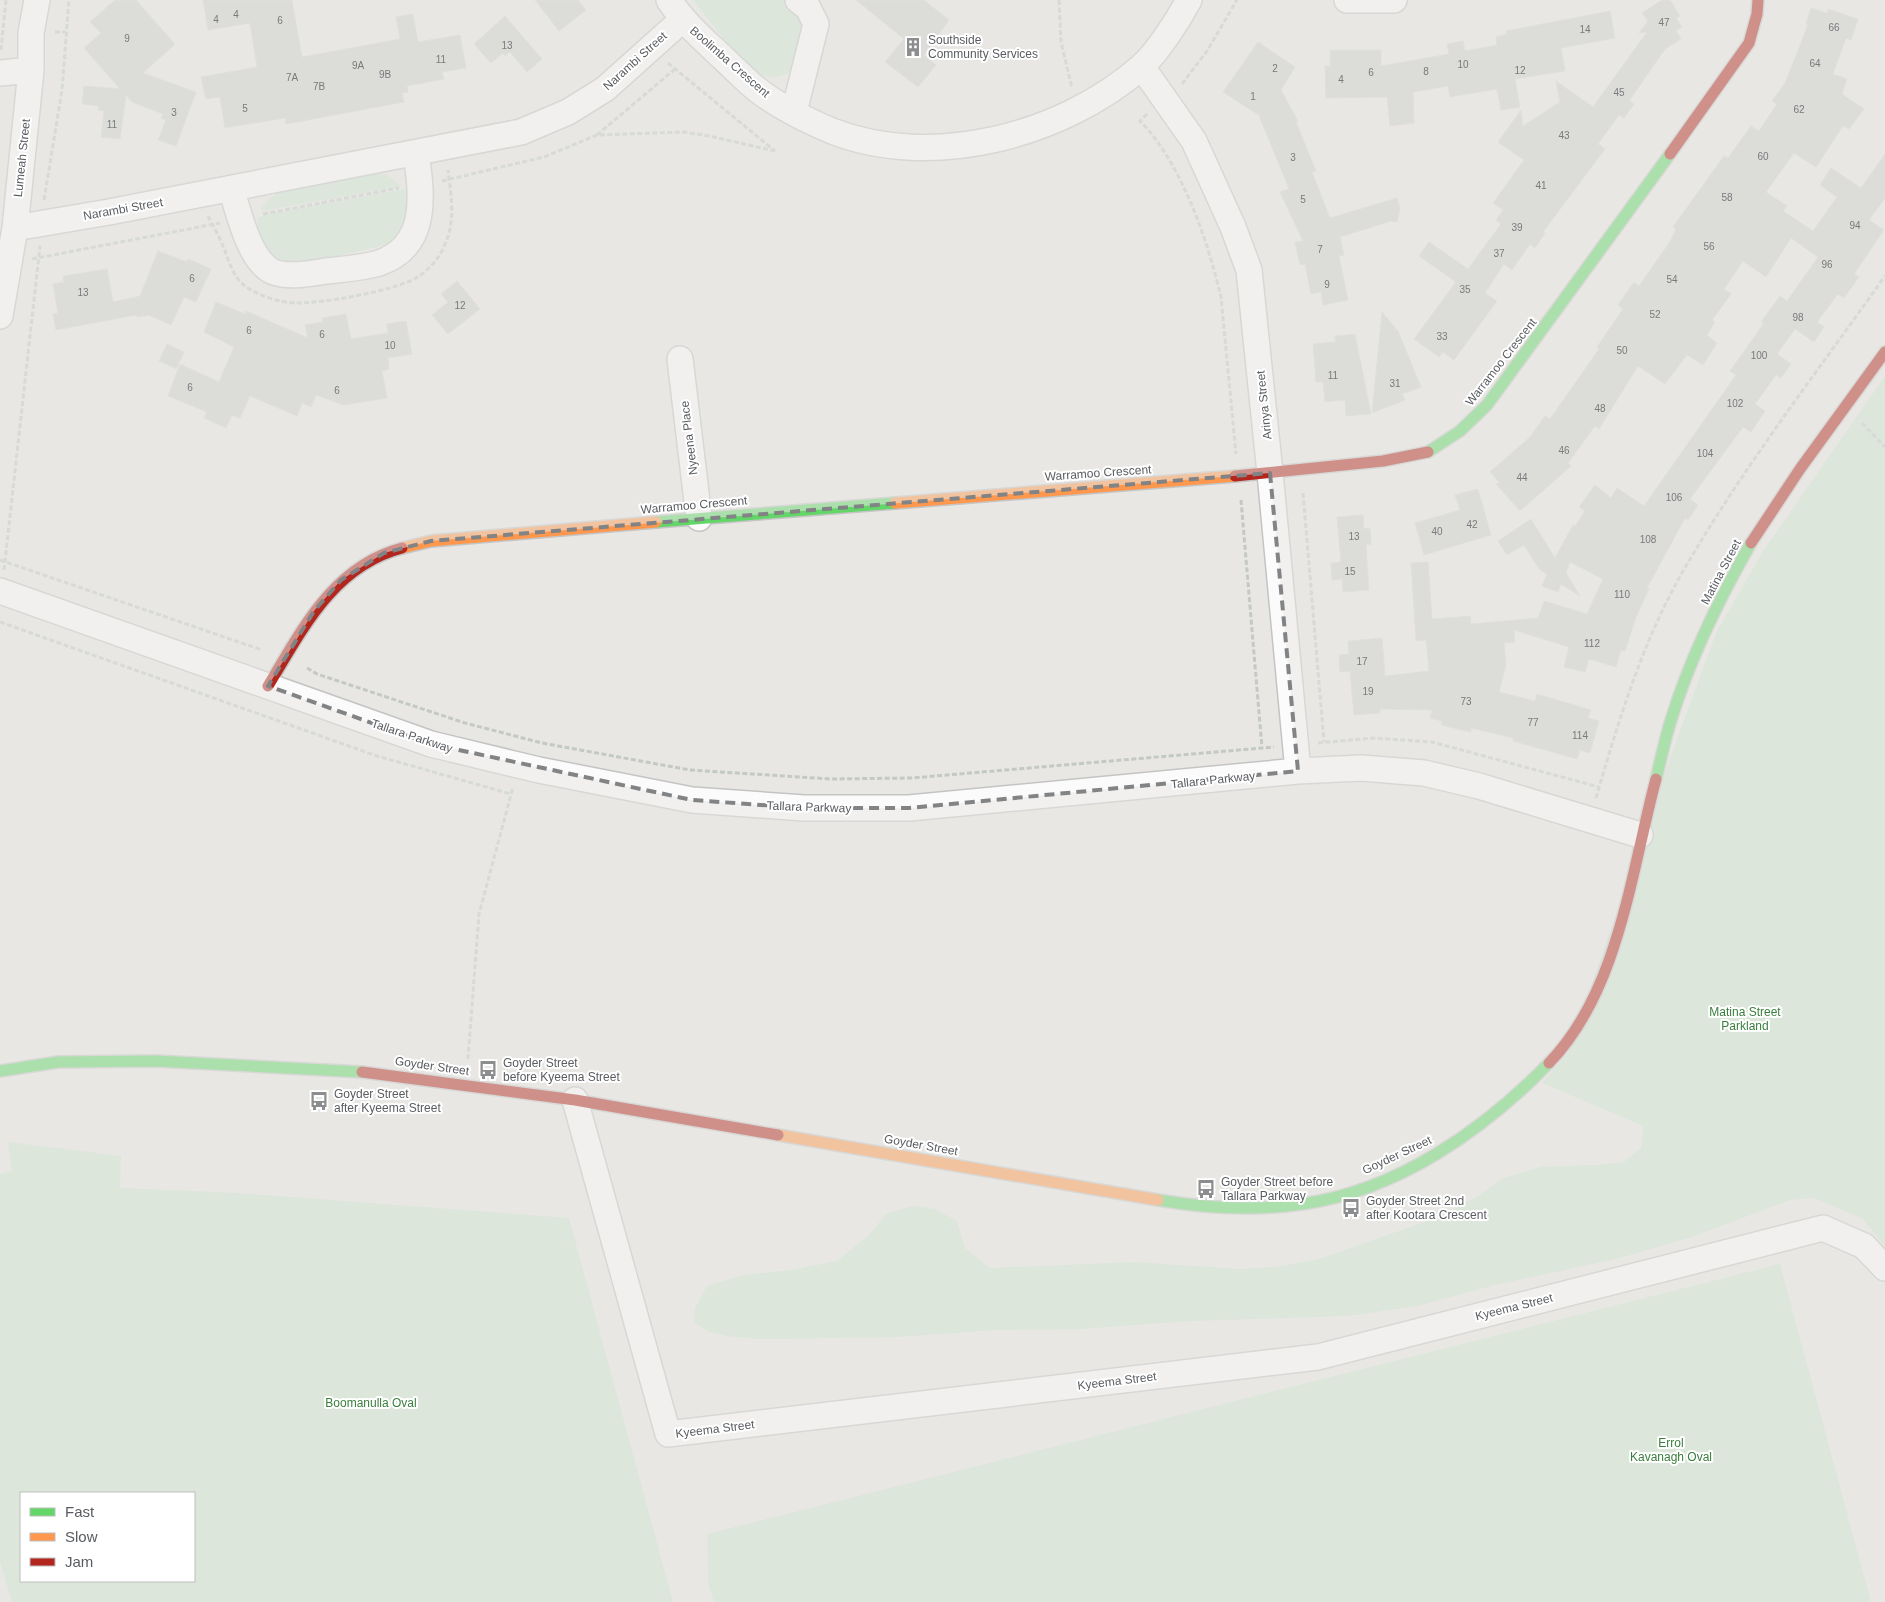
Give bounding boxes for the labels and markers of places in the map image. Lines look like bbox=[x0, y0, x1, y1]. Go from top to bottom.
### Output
place label: Southside Community Services bbox=[928, 33, 1038, 61]
building icon: Southside Community Services bbox=[902, 36, 924, 58]
place label: Goyder Street before Kyeema Street bbox=[503, 1056, 620, 1084]
bus stop icon: Goyder Street before Kyeema Street bbox=[477, 1059, 499, 1081]
place label: Goyder Street after Kyeema Street bbox=[334, 1087, 441, 1115]
bus stop icon: Goyder Street after Kyeema Street bbox=[308, 1090, 330, 1112]
place label: Goyder Street before Tallara Parkway bbox=[1221, 1175, 1333, 1203]
bus stop icon: Goyder Street before Tallara Parkway bbox=[1195, 1178, 1217, 1200]
place label: Goyder Street 2nd after Kootara Crescent bbox=[1366, 1194, 1487, 1222]
bus stop icon: Goyder Street 2nd after Kootara Crescent bbox=[1340, 1197, 1362, 1219]

